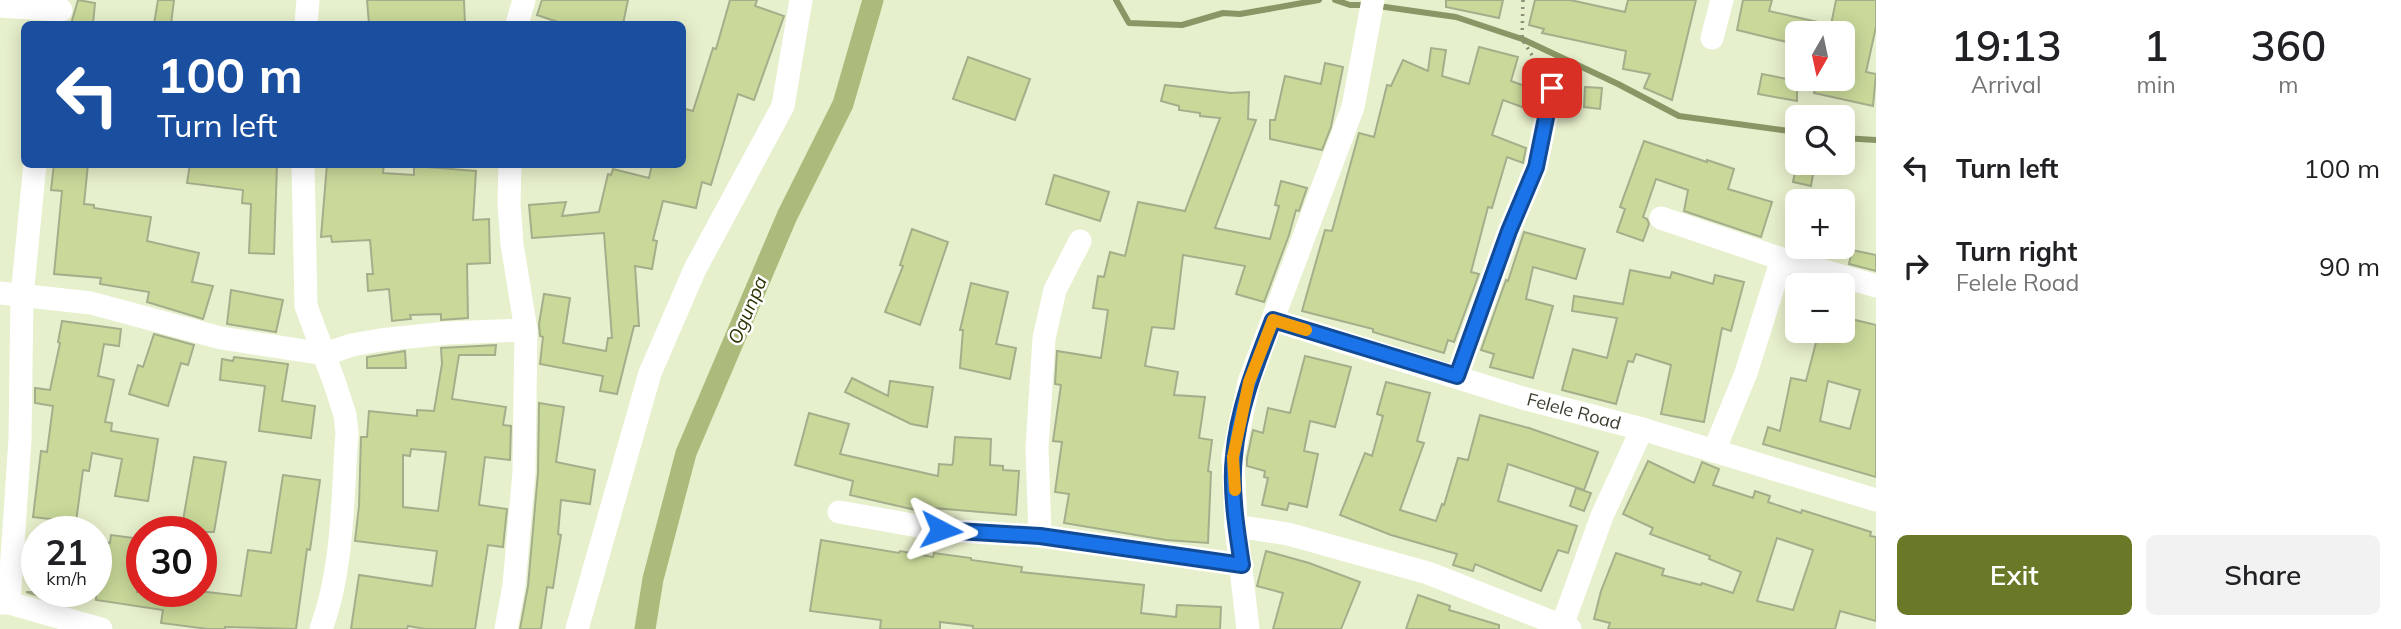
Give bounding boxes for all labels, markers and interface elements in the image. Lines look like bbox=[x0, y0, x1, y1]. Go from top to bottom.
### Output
text: 19:13 bbox=[1951, 19, 2062, 72]
text: 1 bbox=[2143, 19, 2169, 72]
text: 360 bbox=[2251, 19, 2326, 72]
north arrow bbox=[1785, 21, 1855, 91]
map controls bbox=[1785, 21, 1855, 343]
text: 100 m bbox=[157, 44, 303, 105]
icon: left bbox=[42, 49, 133, 140]
pin bbox=[1522, 58, 1582, 118]
icon: arrive bbox=[1533, 69, 1571, 107]
text: Arrival bbox=[1971, 70, 2041, 99]
text: min bbox=[2136, 70, 2176, 99]
text: m bbox=[2278, 70, 2298, 99]
text: Turn left bbox=[157, 105, 277, 145]
button: search bbox=[1785, 105, 1855, 175]
icon: left bbox=[1897, 149, 1935, 187]
text: Turn left bbox=[1956, 152, 2058, 185]
text: 100 m bbox=[2304, 152, 2380, 185]
button: + bbox=[1785, 189, 1855, 259]
text: Turn right bbox=[1956, 235, 2077, 268]
icon: right bbox=[1897, 247, 1935, 285]
text: 90 m bbox=[2319, 250, 2380, 283]
text: Felele Road bbox=[1956, 268, 2079, 297]
water label: Ogunpa bbox=[722, 273, 772, 347]
button: − bbox=[1785, 273, 1855, 343]
street label: Felele Road bbox=[1524, 387, 1624, 435]
position arrow bbox=[904, 493, 978, 567]
speed limit sign: 30 bbox=[126, 516, 217, 607]
text: 21 bbox=[45, 530, 88, 574]
button: Exit bbox=[1897, 535, 2132, 615]
button: Share bbox=[2146, 535, 2380, 615]
text: km/h bbox=[46, 567, 87, 590]

